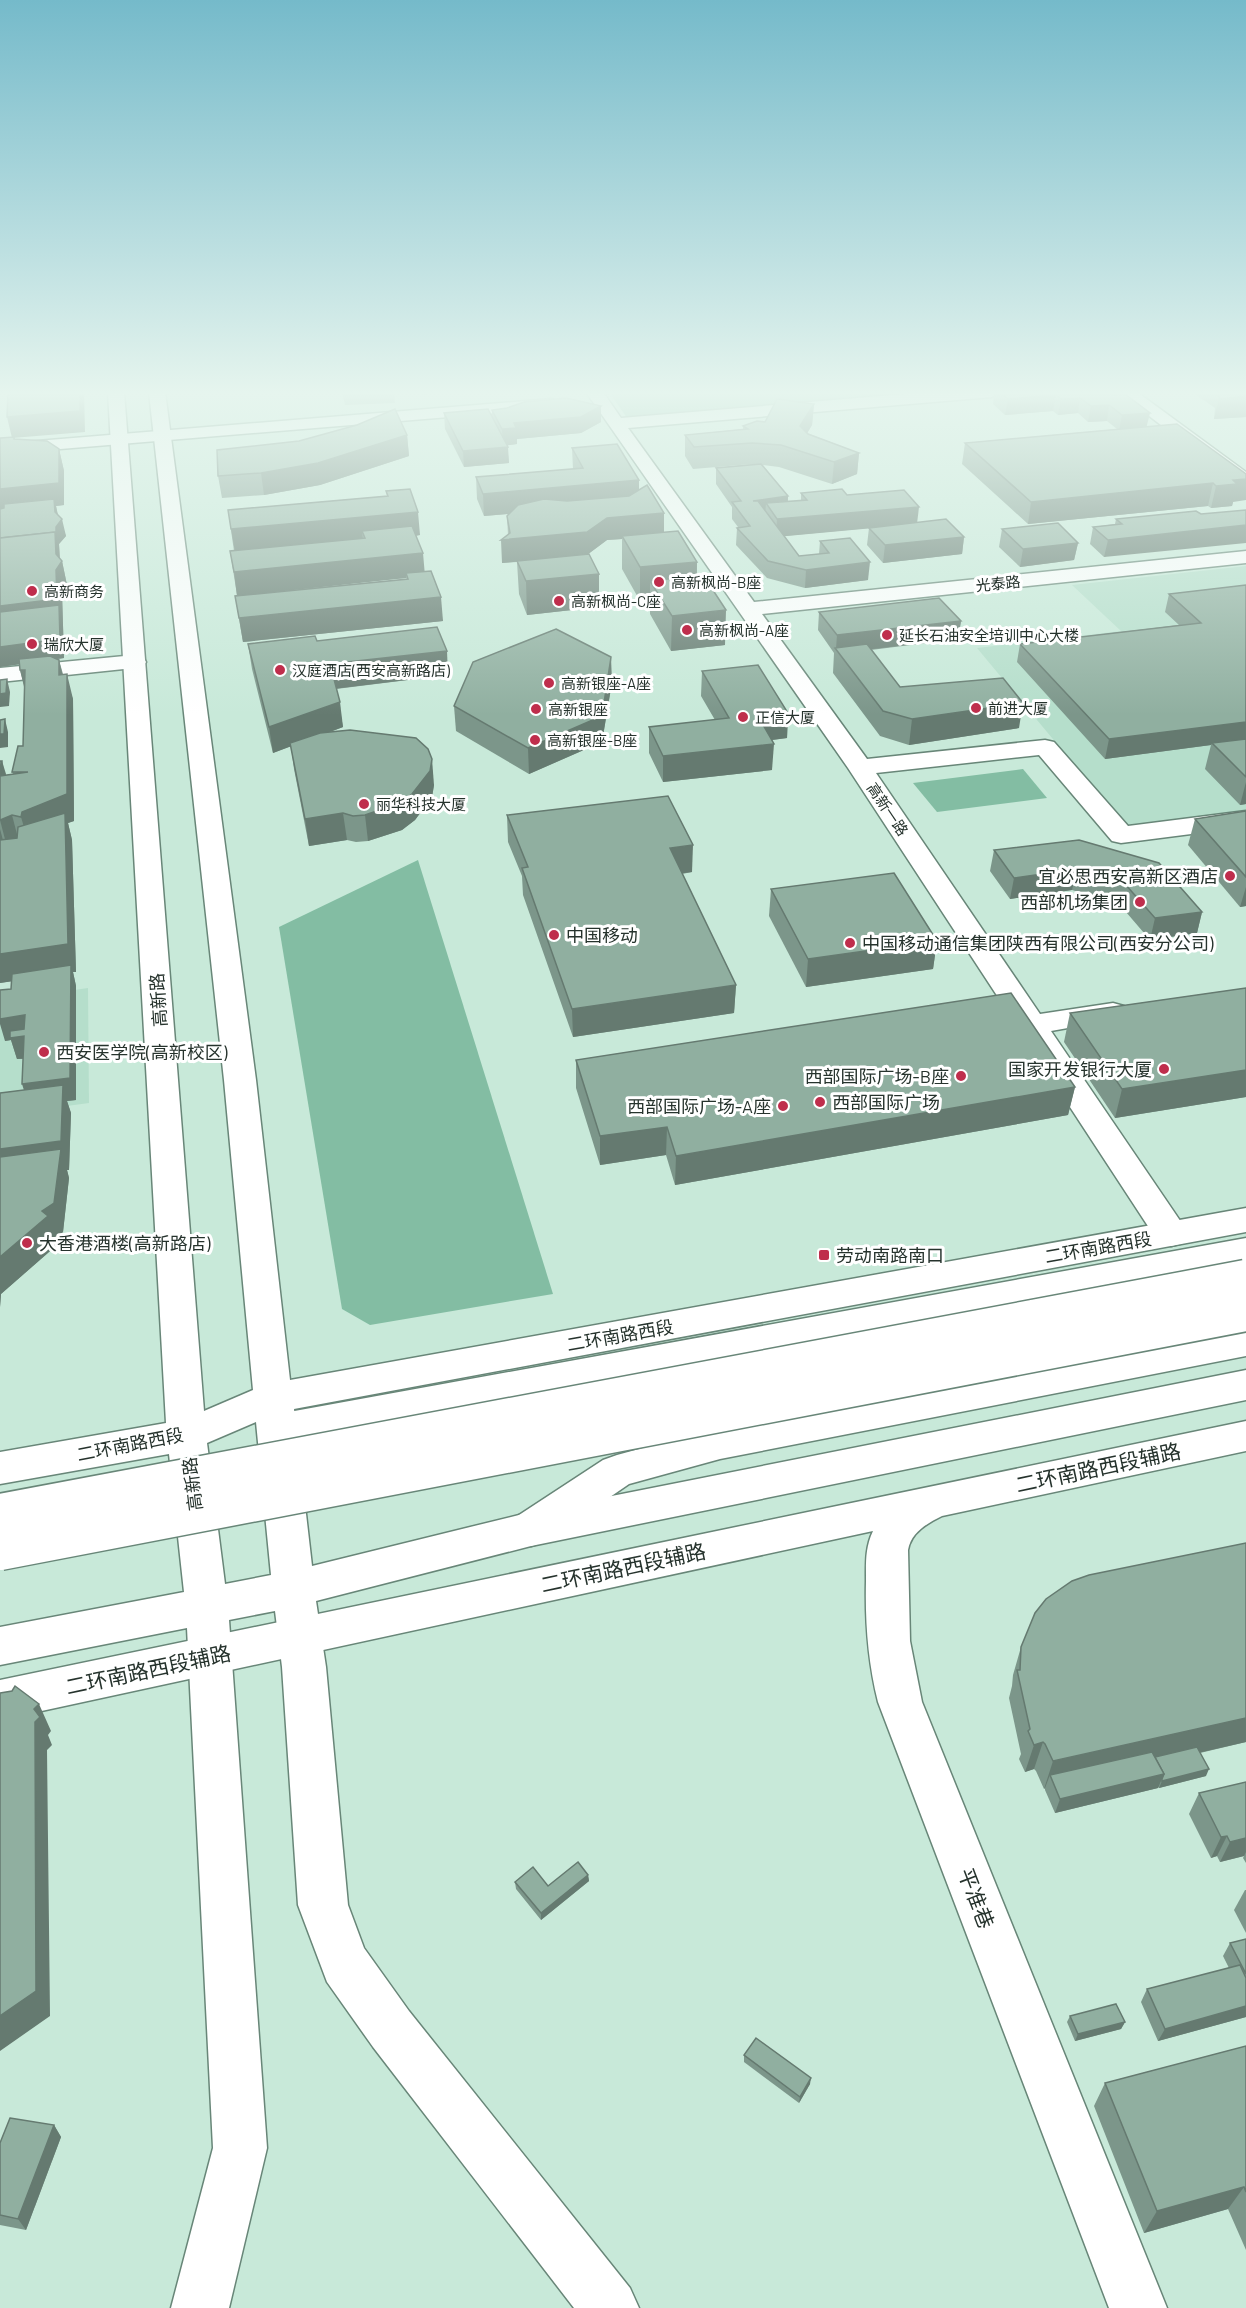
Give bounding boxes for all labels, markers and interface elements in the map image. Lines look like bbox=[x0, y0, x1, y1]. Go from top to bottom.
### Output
street label: 光泰路 bbox=[975, 572, 1021, 594]
place label: 高新枫尚-B座 bbox=[671, 573, 761, 591]
marker: 高新枫尚-B座 bbox=[652, 575, 666, 589]
place label: 高新商务 bbox=[44, 582, 104, 600]
marker: 高新商务 bbox=[25, 584, 39, 598]
place label: 高新枫尚-C座 bbox=[571, 592, 661, 610]
marker: 高新枫尚-C座 bbox=[552, 594, 566, 608]
place label: 高新枫尚-A座 bbox=[699, 621, 789, 639]
marker: 高新枫尚-A座 bbox=[680, 623, 694, 637]
place label: 延长石油安全培训中心大楼 bbox=[899, 626, 1079, 644]
marker: 延长石油安全培训中心大楼 bbox=[880, 628, 894, 642]
place label: 瑞欣大厦 bbox=[44, 635, 104, 653]
marker: 瑞欣大厦 bbox=[25, 637, 39, 651]
place label: 汉庭酒店(西安高新路店) bbox=[292, 661, 450, 679]
marker: 汉庭酒店(西安高新路店) bbox=[273, 663, 287, 677]
place label: 高新银座-A座 bbox=[561, 674, 651, 692]
marker: 高新银座-A座 bbox=[542, 676, 556, 690]
place label: 前进大厦 bbox=[988, 699, 1048, 717]
place label: 高新银座 bbox=[548, 700, 608, 718]
marker: 前进大厦 bbox=[969, 701, 983, 715]
marker: 高新银座 bbox=[529, 702, 543, 716]
place label: 正信大厦 bbox=[755, 708, 815, 726]
marker: 正信大厦 bbox=[736, 710, 750, 724]
place label: 高新银座-B座 bbox=[547, 731, 637, 749]
marker: 高新银座-B座 bbox=[528, 733, 542, 747]
street label: 高新一路 bbox=[864, 779, 912, 839]
place label: 丽华科技大厦 bbox=[376, 795, 466, 813]
marker: 丽华科技大厦 bbox=[357, 797, 371, 811]
place label: 宜必思西安高新区酒店 bbox=[1038, 865, 1218, 887]
marker: 宜必思西安高新区酒店 bbox=[1223, 869, 1237, 883]
place label: 西部机场集团 bbox=[1020, 891, 1128, 913]
marker: 西部机场集团 bbox=[1133, 895, 1147, 909]
place label: 中国移动 bbox=[566, 924, 638, 946]
marker: 中国移动 bbox=[547, 928, 561, 942]
place label: 中国移动通信集团陕西有限公司(西安分公司) bbox=[862, 932, 1214, 954]
marker: 中国移动通信集团陕西有限公司(西安分公司) bbox=[843, 936, 857, 950]
street label: 高新路 bbox=[145, 972, 171, 1028]
place label: 西安医学院(高新校区) bbox=[56, 1041, 228, 1063]
marker: 西安医学院(高新校区) bbox=[37, 1045, 51, 1059]
place label: 国家开发银行大厦 bbox=[1008, 1058, 1152, 1080]
marker: 国家开发银行大厦 bbox=[1157, 1062, 1171, 1076]
place label: 西部国际广场-B座 bbox=[805, 1065, 949, 1087]
marker: 西部国际广场-B座 bbox=[954, 1069, 968, 1083]
place label: 西部国际广场 bbox=[832, 1091, 940, 1113]
place label: 西部国际广场-A座 bbox=[627, 1095, 771, 1117]
marker: 西部国际广场 bbox=[813, 1095, 827, 1109]
marker: 西部国际广场-A座 bbox=[776, 1099, 790, 1113]
street label: 二环南路西段 bbox=[1043, 1227, 1153, 1267]
place label: 大香港酒楼(高新路店) bbox=[39, 1232, 211, 1254]
marker: 大香港酒楼(高新路店) bbox=[20, 1236, 34, 1250]
place label: 劳动南路南口 bbox=[836, 1244, 944, 1266]
marker: 劳动南路南口 bbox=[817, 1248, 831, 1262]
street label: 二环南路西段 bbox=[565, 1315, 675, 1355]
street label: 二环南路西段 bbox=[75, 1423, 185, 1465]
street label: 二环南路西段辅路 bbox=[1013, 1437, 1183, 1497]
street label: 高新路 bbox=[178, 1456, 206, 1512]
street label: 二环南路西段辅路 bbox=[538, 1537, 708, 1597]
street label: 二环南路西段辅路 bbox=[63, 1639, 233, 1699]
street label: 平准巷 bbox=[954, 1864, 1000, 1932]

